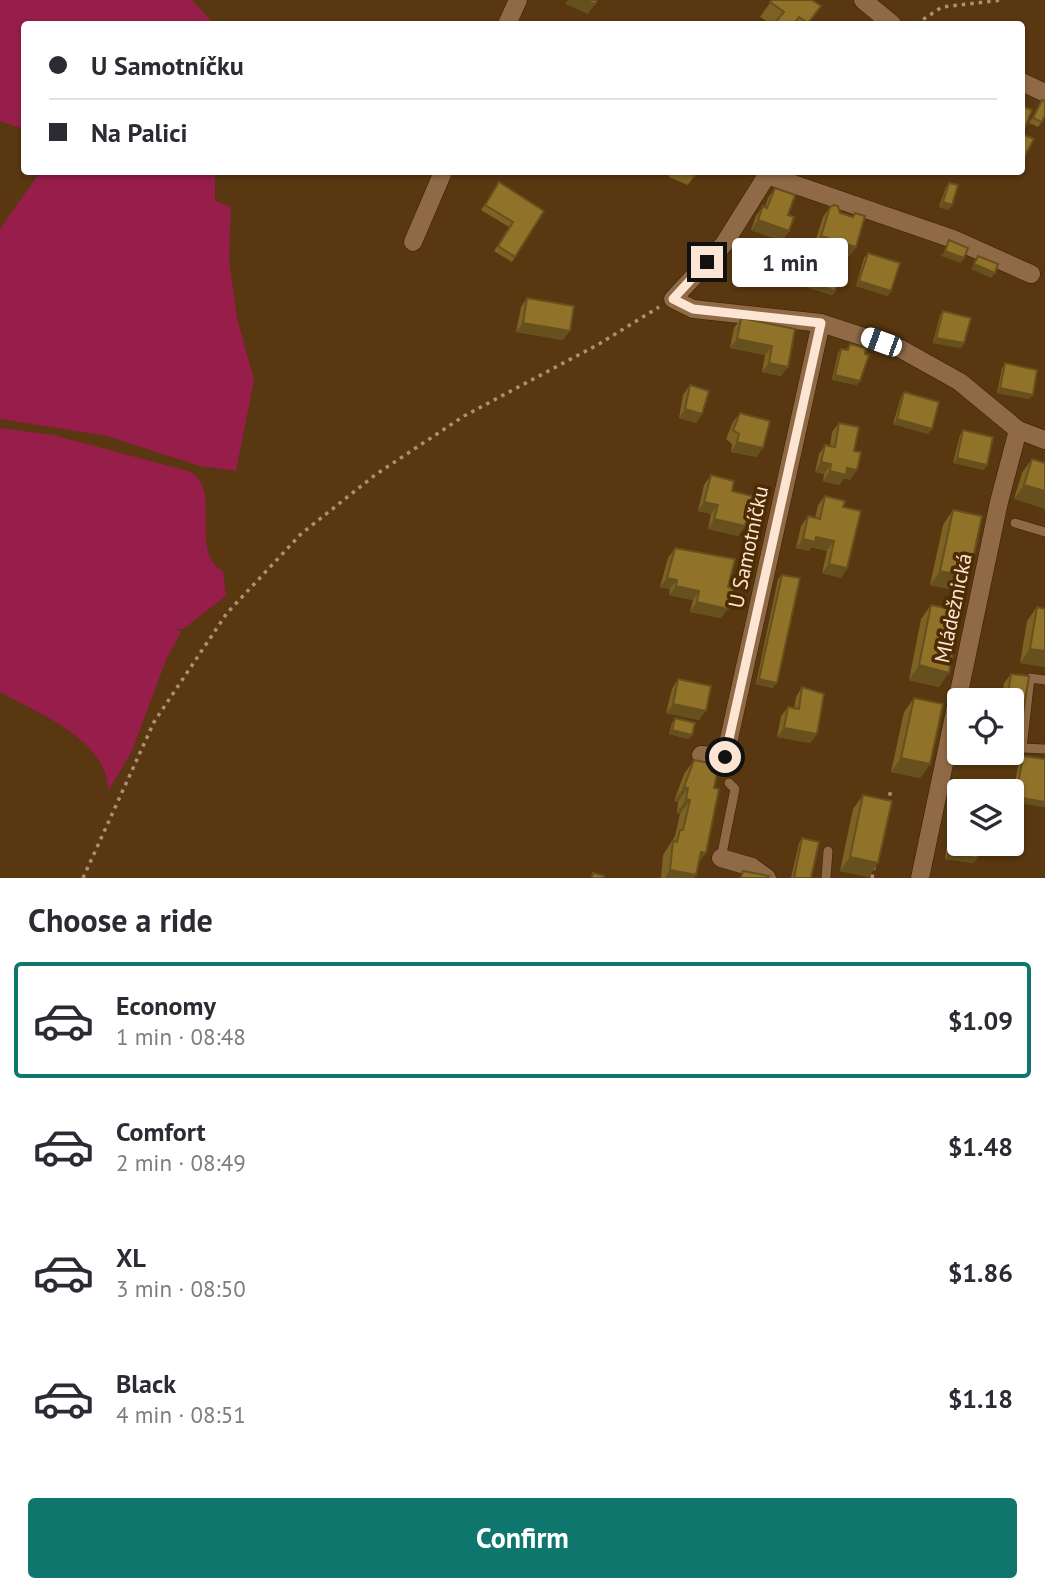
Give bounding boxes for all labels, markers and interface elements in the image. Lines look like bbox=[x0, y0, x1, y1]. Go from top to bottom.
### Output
text: U Samotníčku bbox=[91, 49, 244, 82]
text: Na Palici bbox=[91, 116, 187, 149]
callout: 1 min bbox=[732, 238, 847, 286]
route end bbox=[691, 246, 723, 278]
text: 1 min bbox=[762, 248, 818, 277]
car bbox=[858, 325, 905, 359]
street label: U Samotníčku bbox=[722, 483, 774, 611]
street label: Mládežnická bbox=[928, 551, 978, 665]
map controls bbox=[947, 688, 1024, 856]
button: locate bbox=[947, 688, 1024, 765]
route start bbox=[709, 741, 741, 773]
button: layers bbox=[947, 779, 1024, 856]
text: Choose a ride bbox=[28, 899, 213, 941]
icon: car bbox=[32, 989, 95, 1052]
text: Economy bbox=[116, 989, 216, 1022]
text: $1.09 bbox=[948, 1004, 1013, 1037]
text: 1 min · 08:48 bbox=[116, 1022, 246, 1051]
icon: car bbox=[32, 1115, 95, 1178]
text: Comfort bbox=[116, 1115, 206, 1148]
text: $1.48 bbox=[948, 1130, 1013, 1163]
text: 2 min · 08:49 bbox=[116, 1148, 246, 1177]
icon: car bbox=[32, 1241, 95, 1304]
text: XL bbox=[116, 1241, 146, 1274]
text: $1.86 bbox=[948, 1256, 1013, 1289]
text: 3 min · 08:50 bbox=[116, 1274, 246, 1303]
icon: car bbox=[32, 1367, 95, 1430]
text: Black bbox=[116, 1367, 176, 1400]
text: $1.18 bbox=[948, 1382, 1013, 1415]
text: 4 min · 08:51 bbox=[116, 1400, 246, 1429]
button: Confirm bbox=[28, 1498, 1017, 1578]

